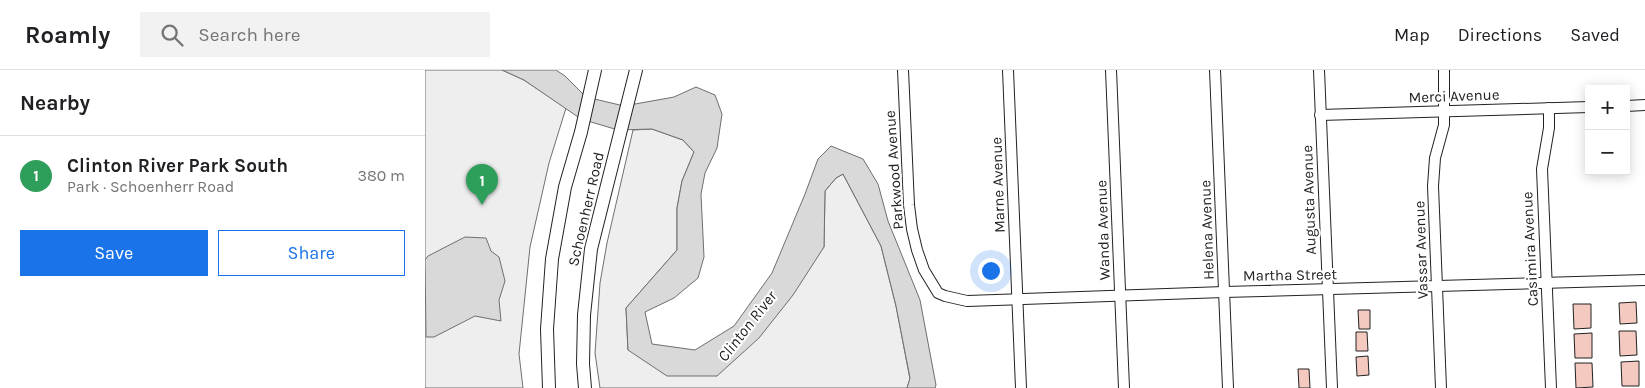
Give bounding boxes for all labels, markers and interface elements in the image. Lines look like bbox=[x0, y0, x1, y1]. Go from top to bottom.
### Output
search box bbox=[140, 12, 490, 57]
text: Roamly bbox=[25, 21, 110, 49]
icon: search bbox=[158, 21, 186, 49]
text: Search here bbox=[198, 24, 300, 46]
text: Map bbox=[1394, 24, 1430, 46]
text: Directions bbox=[1458, 24, 1542, 46]
text: Saved bbox=[1570, 24, 1620, 46]
street label: Merci Avenue bbox=[1408, 85, 1500, 107]
map controls bbox=[1585, 85, 1630, 175]
button: + bbox=[1585, 85, 1630, 130]
text: Nearby bbox=[20, 91, 90, 115]
street label: Parkwood Avenue bbox=[881, 110, 907, 230]
button: − bbox=[1585, 130, 1630, 175]
street label: Marne Avenue bbox=[987, 137, 1009, 233]
street label: Augusta Avenue bbox=[1298, 145, 1320, 255]
street label: Schoenherr Road bbox=[564, 150, 608, 268]
text: Clinton River Park South bbox=[67, 155, 288, 177]
pin: 1 bbox=[466, 164, 498, 205]
text: 1 bbox=[33, 166, 39, 185]
text: 380 m bbox=[357, 166, 405, 185]
text: Park · Schoenherr Road bbox=[67, 177, 234, 196]
street label: Wanda Avenue bbox=[1092, 180, 1114, 280]
street label: Helena Avenue bbox=[1196, 180, 1218, 280]
street label: Casimira Avenue bbox=[1518, 191, 1542, 307]
street label: Vassar Avenue bbox=[1410, 200, 1432, 300]
button: Save bbox=[20, 230, 208, 276]
button: Share bbox=[218, 230, 405, 276]
your location bbox=[978, 258, 1004, 284]
street label: Martha Street bbox=[1243, 265, 1338, 285]
water label: Clinton River bbox=[713, 286, 781, 365]

